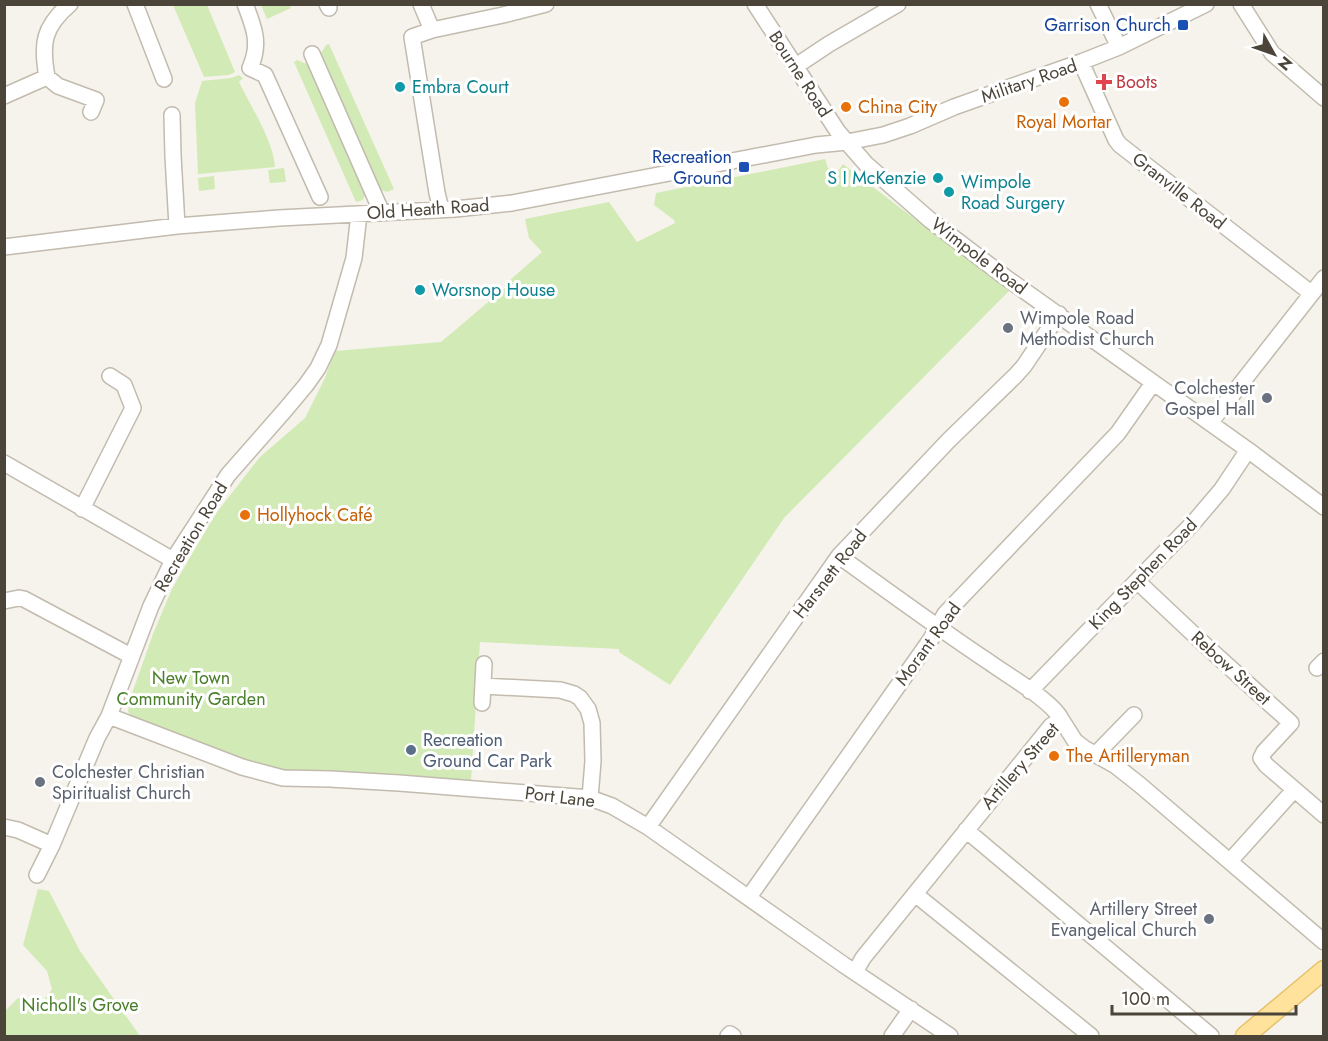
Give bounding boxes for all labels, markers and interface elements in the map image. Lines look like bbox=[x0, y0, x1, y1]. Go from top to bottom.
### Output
place label: Garrison Church bbox=[1044, 12, 1171, 38]
marker: Garrison Church bbox=[1176, 18, 1190, 32]
north arrow bbox=[1244, 24, 1304, 84]
street label: Bourne Road bbox=[762, 26, 838, 122]
text: N bbox=[1272, 51, 1298, 76]
street label: Military Road bbox=[978, 52, 1080, 110]
place label: Boots bbox=[1116, 69, 1157, 95]
place label: Embra Court bbox=[412, 74, 509, 100]
marker: Boots bbox=[1097, 75, 1111, 89]
marker: Embra Court bbox=[393, 80, 407, 94]
place label: China City bbox=[858, 94, 937, 120]
marker: Royal Mortar bbox=[1057, 95, 1071, 109]
marker: China City bbox=[839, 100, 853, 114]
place label: Royal Mortar bbox=[1016, 109, 1113, 135]
place label: Recreation Ground bbox=[652, 144, 732, 191]
street label: Granville Road bbox=[1127, 146, 1231, 236]
marker: Recreation Ground bbox=[737, 160, 751, 174]
place label: S I McKenzie bbox=[827, 165, 926, 191]
place label: Wimpole Road Surgery bbox=[961, 169, 1065, 216]
marker: S I McKenzie bbox=[931, 171, 945, 185]
marker: Wimpole Road Surgery bbox=[942, 185, 956, 199]
street label: Old Heath Road bbox=[366, 192, 490, 226]
street label: Wimpole Road bbox=[926, 211, 1032, 301]
place label: Worsnop House bbox=[432, 277, 555, 303]
marker: Worsnop House bbox=[413, 283, 427, 297]
place label: Wimpole Road Methodist Church bbox=[1020, 305, 1155, 352]
marker: Wimpole Road Methodist Church bbox=[1001, 321, 1015, 335]
place label: Colchester Gospel Hall bbox=[1165, 375, 1256, 422]
marker: Colchester Gospel Hall bbox=[1260, 391, 1274, 405]
street label: Recreation Road bbox=[148, 477, 234, 597]
place label: Hollyhock Café bbox=[257, 502, 373, 528]
marker: Hollyhock Café bbox=[238, 508, 252, 522]
street label: King Stephen Road bbox=[1083, 512, 1203, 636]
street label: Harsnett Road bbox=[787, 524, 873, 624]
street label: Morant Road bbox=[889, 597, 967, 691]
street label: Rebow Street bbox=[1185, 625, 1277, 711]
park label: New Town Community Garden bbox=[116, 665, 266, 712]
street label: Artillery Street bbox=[975, 716, 1066, 815]
place label: Recreation Ground Car Park bbox=[423, 727, 552, 774]
marker: Recreation Ground Car Park bbox=[404, 743, 418, 757]
place label: The Artilleryman bbox=[1066, 743, 1190, 769]
marker: The Artilleryman bbox=[1047, 749, 1061, 763]
place label: Colchester Christian Spiritualist Church bbox=[52, 759, 205, 806]
marker: Colchester Christian Spiritualist Church bbox=[33, 775, 47, 789]
street label: Port Lane bbox=[523, 780, 597, 814]
place label: Artillery Street Evangelical Church bbox=[1051, 896, 1198, 943]
marker: Artillery Street Evangelical Church bbox=[1202, 912, 1216, 926]
scale bar bbox=[1112, 978, 1296, 1016]
text: 100 m bbox=[1121, 986, 1170, 1012]
park label: Nicholl's Grove bbox=[21, 992, 139, 1018]

